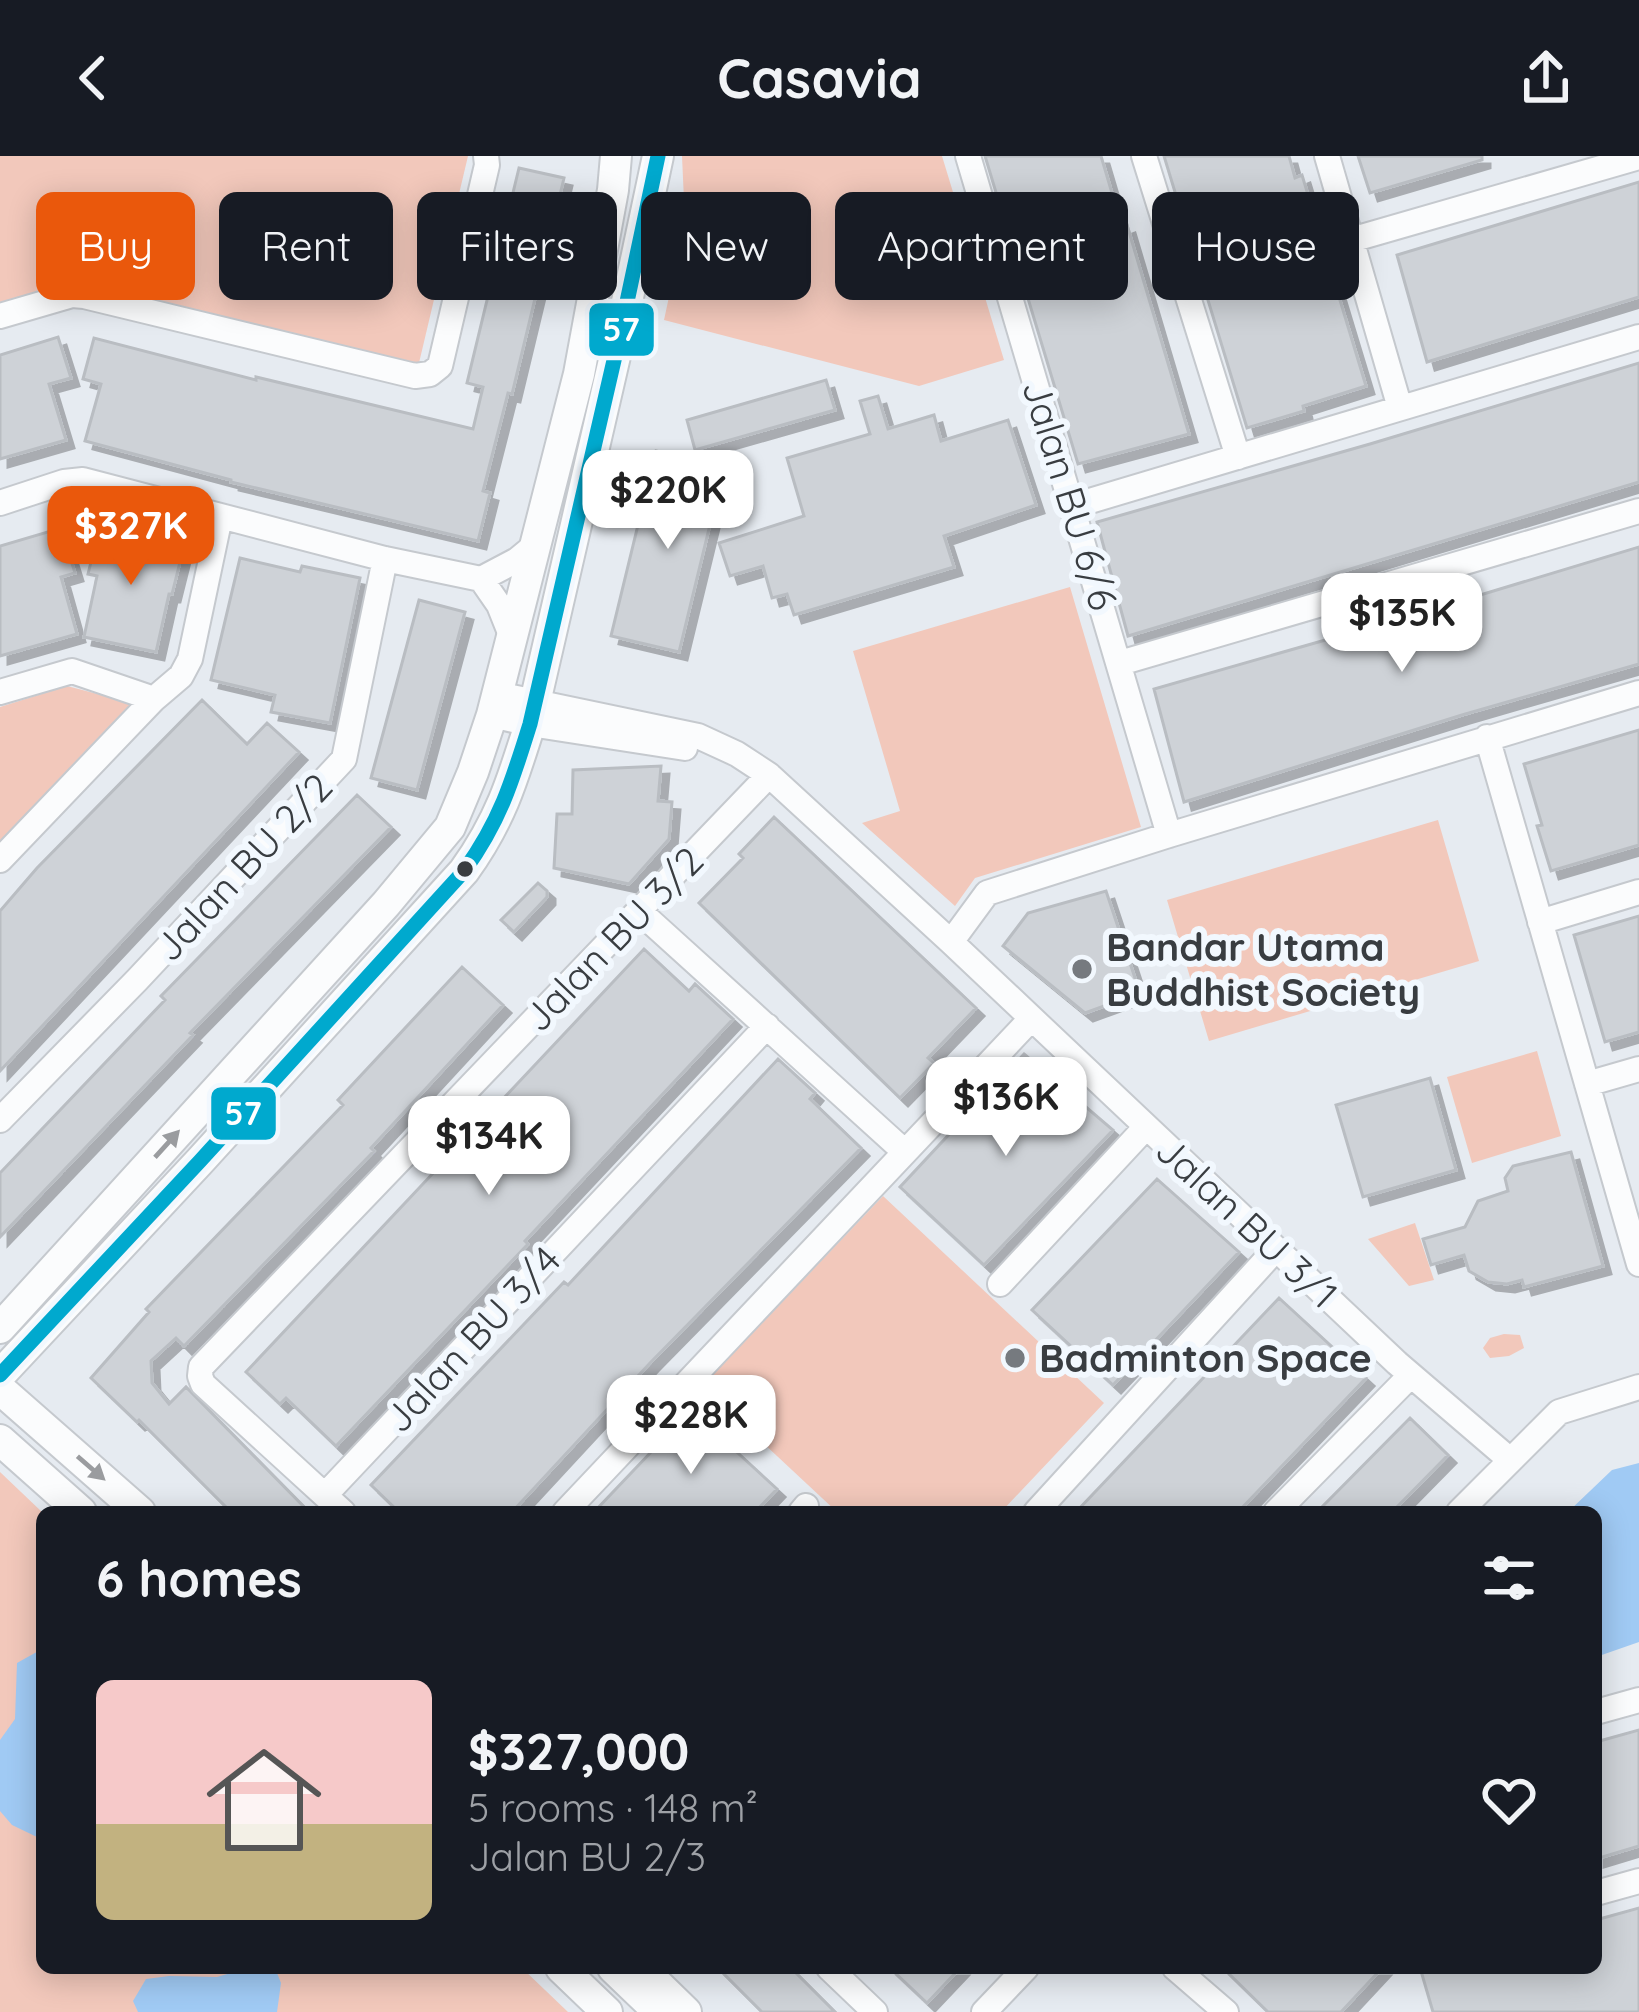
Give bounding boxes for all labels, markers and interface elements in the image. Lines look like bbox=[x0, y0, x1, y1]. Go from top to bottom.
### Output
text: Casavia bbox=[717, 44, 922, 112]
icon: back bbox=[60, 45, 126, 111]
icon: share bbox=[1513, 45, 1579, 111]
chip: Buy bbox=[36, 192, 195, 300]
chip: Rent bbox=[219, 192, 393, 300]
chip: Filters bbox=[417, 192, 617, 300]
chip: New bbox=[641, 192, 811, 300]
chip: Apartment bbox=[835, 192, 1128, 300]
chip: House bbox=[1152, 192, 1359, 300]
line badge: 57 bbox=[587, 301, 656, 358]
text: 57 bbox=[602, 308, 640, 349]
street label: Jalan BU 6/6 bbox=[1012, 374, 1129, 616]
pin: $220K bbox=[584, 450, 752, 552]
text: $220K bbox=[609, 464, 727, 513]
pin: $327K bbox=[47, 486, 215, 588]
text: $327K bbox=[74, 500, 188, 549]
pin: $135K bbox=[1318, 573, 1486, 675]
text: $135K bbox=[1348, 587, 1456, 636]
street label: Jalan BU 2/2 bbox=[143, 762, 342, 971]
street label: Jalan BU 3/2 bbox=[512, 836, 713, 1041]
unlabelled marker bbox=[454, 858, 476, 880]
place label: Bandar Utama Buddhist Society bbox=[1106, 922, 1420, 1016]
marker: Bandar Utama Buddhist Society bbox=[1069, 956, 1095, 982]
pin: $136K bbox=[922, 1057, 1090, 1159]
text: $136K bbox=[953, 1071, 1059, 1120]
line badge: 57 bbox=[209, 1085, 278, 1142]
text: 57 bbox=[224, 1092, 262, 1133]
pin: $134K bbox=[405, 1096, 573, 1198]
text: $134K bbox=[435, 1110, 543, 1159]
street label: Jalan BU 3/1 bbox=[1146, 1125, 1348, 1318]
one-way arrow bbox=[153, 1130, 180, 1159]
street label: Jalan BU 3/4 bbox=[373, 1235, 570, 1442]
place label: Badminton Space bbox=[1039, 1333, 1372, 1382]
marker: Badminton Space bbox=[1002, 1345, 1028, 1371]
pin: $228K bbox=[607, 1375, 775, 1477]
text: $228K bbox=[634, 1389, 748, 1438]
one-way arrow bbox=[76, 1454, 105, 1481]
icon: filters bbox=[1476, 1545, 1542, 1611]
text: 6 homes bbox=[96, 1546, 302, 1610]
text: $327,000 bbox=[468, 1719, 689, 1783]
icon: home bbox=[192, 1728, 336, 1872]
icon: heart bbox=[1476, 1767, 1542, 1833]
text: 5 rooms · 148 m² bbox=[468, 1783, 758, 1832]
text: Jalan BU 2/3 bbox=[468, 1832, 706, 1881]

